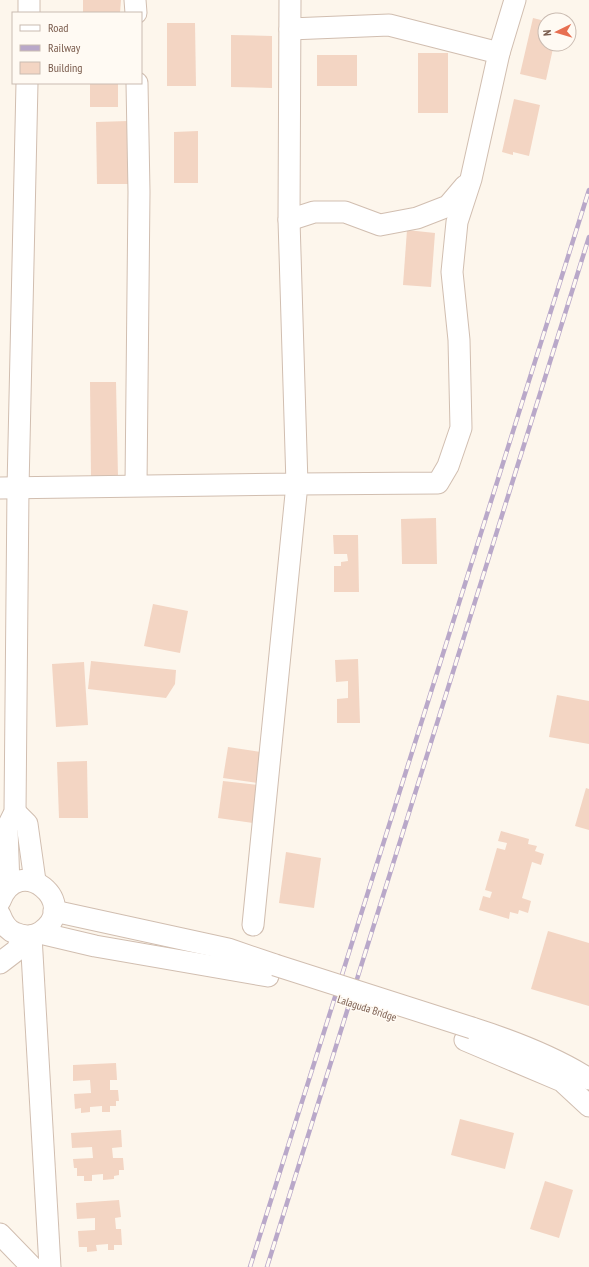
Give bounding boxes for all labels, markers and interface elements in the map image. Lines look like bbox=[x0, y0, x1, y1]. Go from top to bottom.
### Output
legend bbox=[12, 12, 142, 84]
north arrow bbox=[537, 12, 577, 52]
text: Road bbox=[48, 20, 68, 35]
text: N bbox=[540, 29, 554, 36]
text: Railway bbox=[48, 40, 81, 55]
text: Building bbox=[48, 60, 83, 75]
street label: Lalaguda Bridge bbox=[336, 992, 399, 1024]

